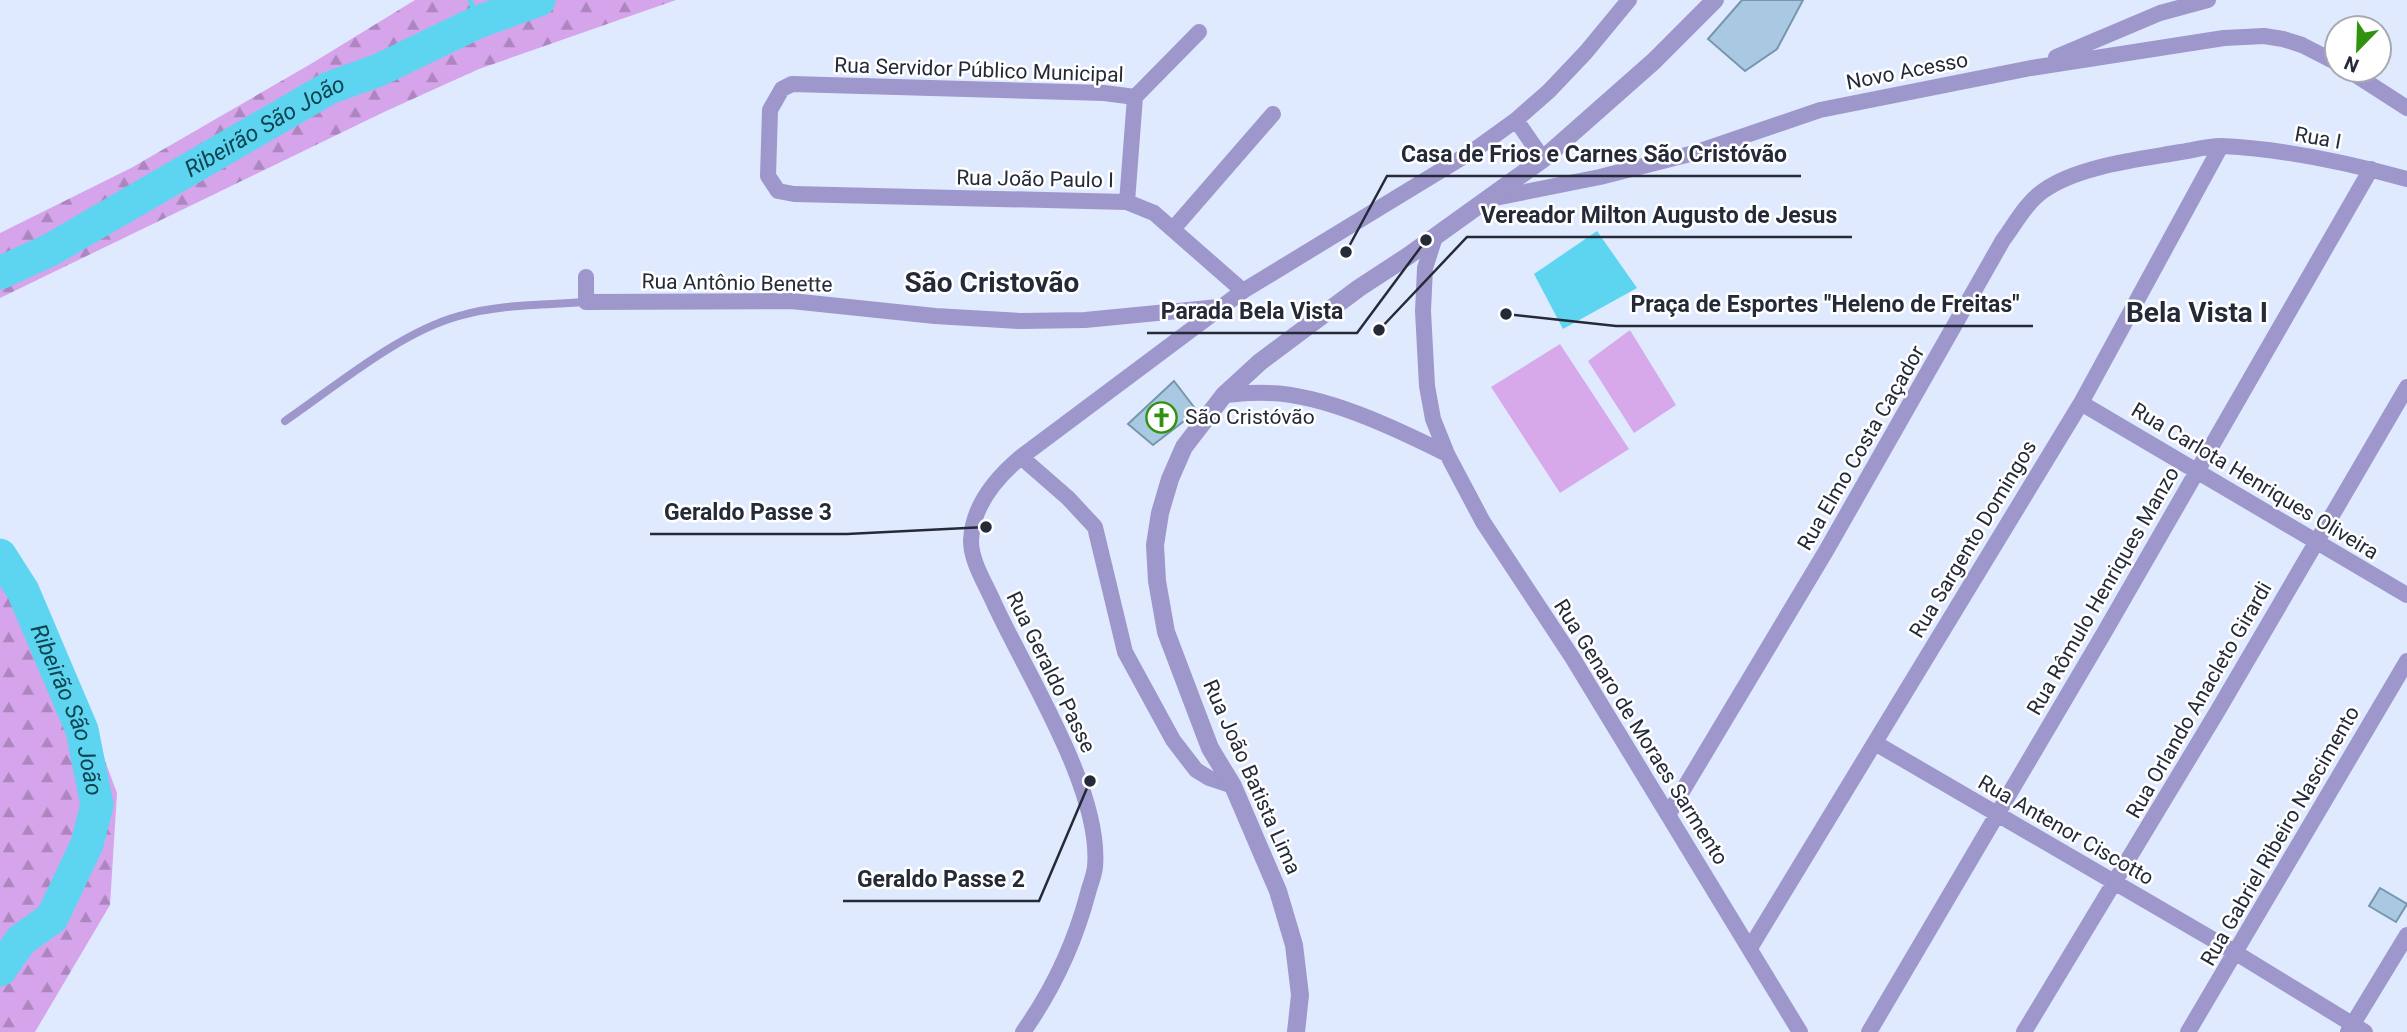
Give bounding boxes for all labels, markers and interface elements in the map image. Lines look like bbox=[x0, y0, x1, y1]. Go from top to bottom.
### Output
north arrow bbox=[2323, 14, 2393, 84]
street label: Novo Acesso bbox=[1844, 47, 1970, 95]
text: N bbox=[2341, 51, 2362, 77]
street label: Rua Servidor Público Municipal bbox=[834, 53, 1124, 87]
water label: Ribeirão São João bbox=[180, 71, 348, 183]
street label: Rua I bbox=[2293, 122, 2343, 154]
callout: Casa de Frios e Carnes São Cristóvão bbox=[1387, 132, 1801, 176]
text: Casa de Frios e Carnes São Cristóvão bbox=[1401, 141, 1787, 168]
street label: Rua João Paulo I bbox=[956, 166, 1114, 192]
callout: Vereador Milton Augusto de Jesus bbox=[1467, 193, 1852, 237]
text: Vereador Milton Augusto de Jesus bbox=[1481, 202, 1837, 229]
district label: São Cristovão bbox=[905, 266, 1079, 299]
street label: Rua Antônio Benette bbox=[641, 269, 833, 297]
callout: Praça de Esportes "Heleno de Freitas" bbox=[1616, 282, 2033, 326]
callout: Parada Bela Vista bbox=[1147, 289, 1357, 333]
text: Praça de Esportes "Heleno de Freitas" bbox=[1630, 291, 2020, 318]
district label: Bela Vista I bbox=[2126, 296, 2268, 329]
text: Parada Bela Vista bbox=[1161, 298, 1343, 325]
street label: Rua Elmo Costa Caçador bbox=[1793, 341, 1929, 555]
street label: Rua Carlota Henriques Oliveira bbox=[2127, 398, 2383, 564]
church icon: São Cristóvão bbox=[1145, 400, 1179, 434]
place label: São Cristóvão bbox=[1185, 405, 1315, 429]
street label: Rua Sargento Domingos bbox=[1905, 436, 2041, 642]
street label: Rua Rômulo Henriques Manzo bbox=[2022, 463, 2184, 719]
callout: Geraldo Passe 3 bbox=[650, 490, 847, 534]
text: Geraldo Passe 3 bbox=[664, 499, 832, 526]
street label: Rua Orlando Anacleto Girardi bbox=[2121, 577, 2277, 823]
street label: Rua Geraldo Passe bbox=[1002, 588, 1100, 756]
street label: Rua Genaro de Moraes Sarmento bbox=[1549, 595, 1733, 869]
water label: Ribeirão São João bbox=[25, 620, 108, 798]
street label: Rua João Batista Lima bbox=[1198, 676, 1306, 878]
street label: Rua Gabriel Ribeiro Nascimento bbox=[2196, 702, 2364, 970]
street label: Rua Antenor Ciscotto bbox=[1974, 770, 2158, 890]
callout: Geraldo Passe 2 bbox=[843, 857, 1039, 901]
text: Geraldo Passe 2 bbox=[857, 866, 1025, 893]

